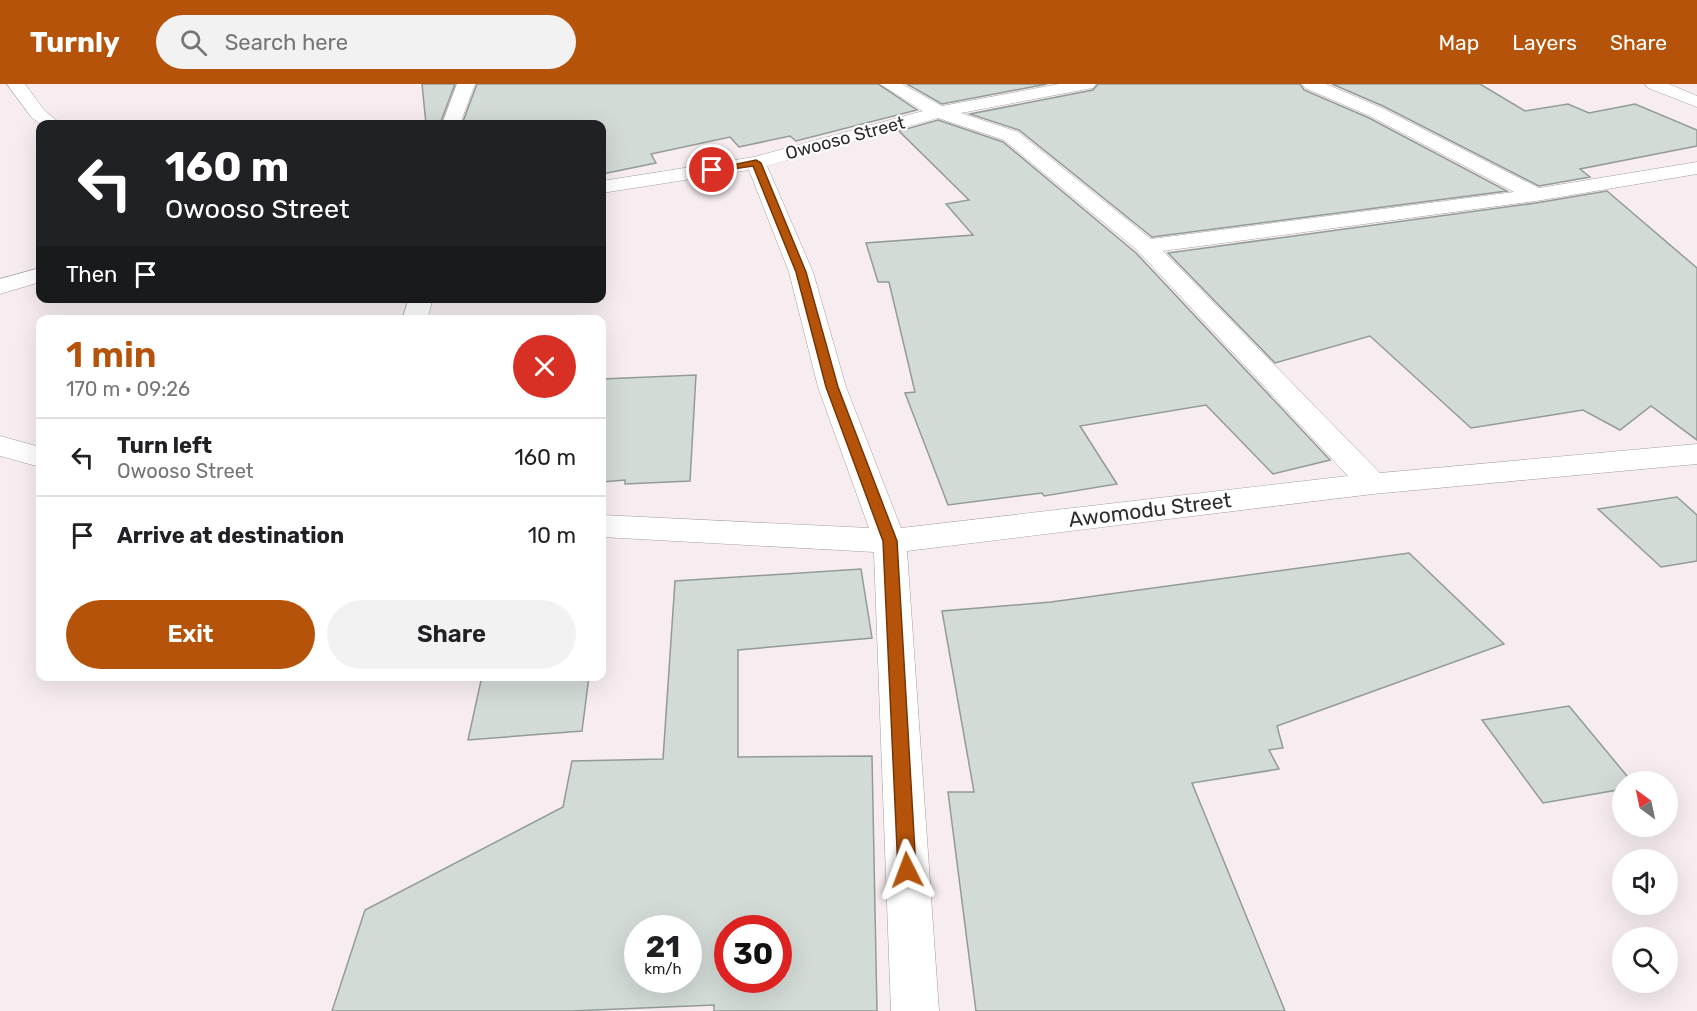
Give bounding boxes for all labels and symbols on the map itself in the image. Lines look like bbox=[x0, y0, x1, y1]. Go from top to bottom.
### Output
street label: Owooso Street bbox=[783, 111, 907, 165]
pin bbox=[686, 144, 737, 195]
street label: Awomodu Street bbox=[1067, 487, 1233, 532]
north arrow bbox=[1612, 771, 1678, 837]
position arrow bbox=[875, 838, 939, 902]
speed limit sign: 30 bbox=[714, 915, 792, 993]

